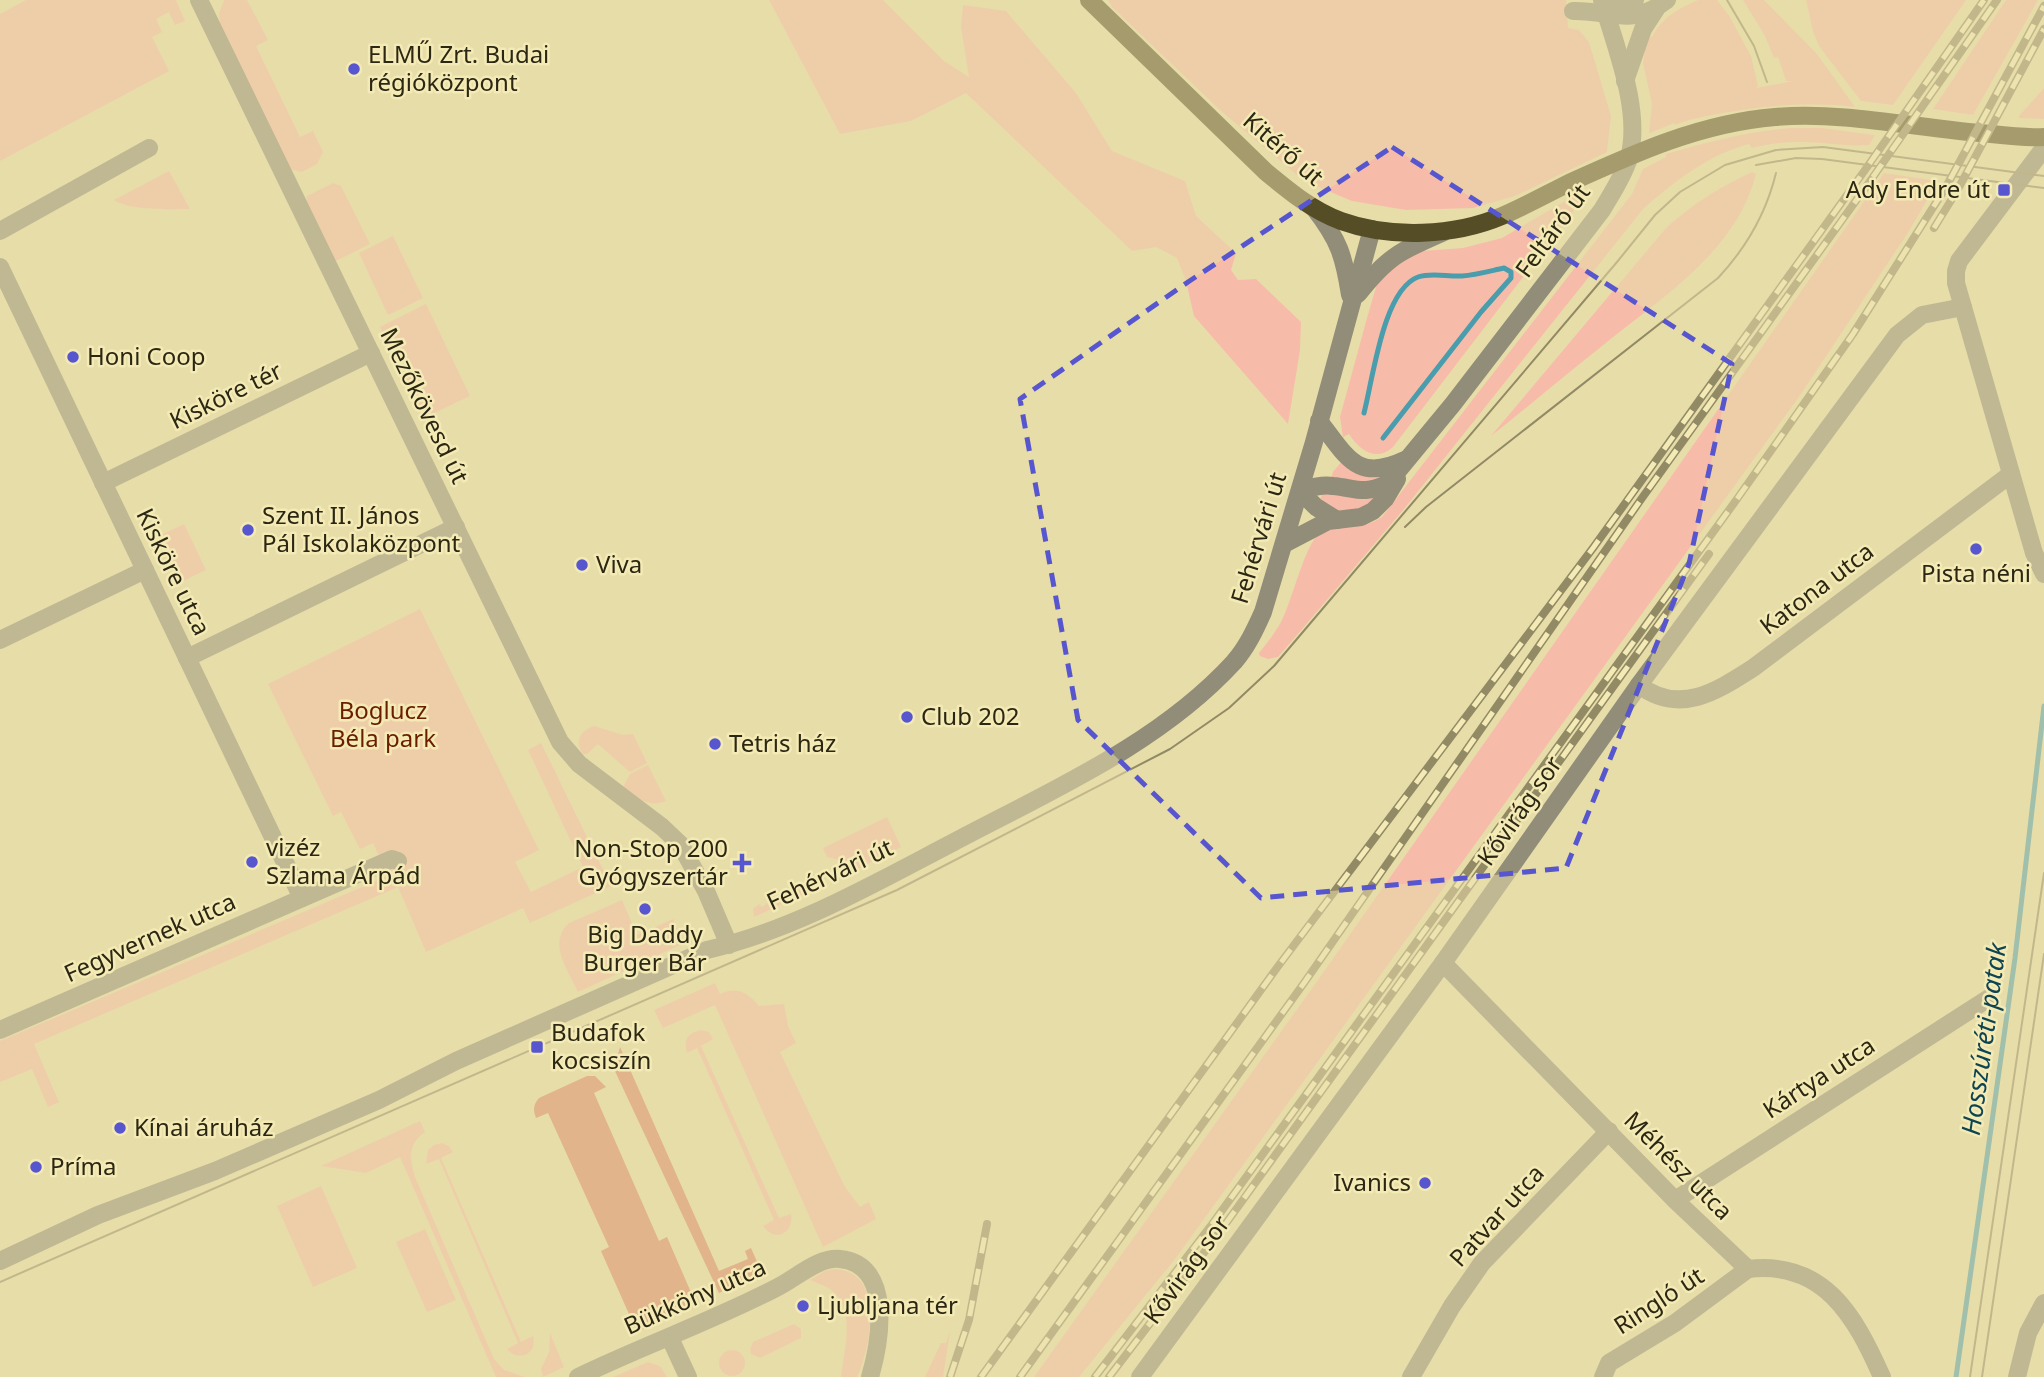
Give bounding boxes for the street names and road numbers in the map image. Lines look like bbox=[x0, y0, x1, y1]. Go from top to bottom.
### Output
street label: Kitérő út bbox=[1237, 104, 1332, 192]
street label: Feltáró út bbox=[1507, 176, 1597, 284]
street label: Mezőkövesd út bbox=[373, 322, 477, 489]
street label: Kisköre tér bbox=[164, 353, 287, 436]
street label: Fehérvári út bbox=[1222, 468, 1293, 607]
street label: Kisköre utca bbox=[129, 502, 219, 640]
street label: Katona utca bbox=[1752, 534, 1880, 641]
street label: Kővirág sor bbox=[1469, 749, 1569, 872]
street label: Fehérvári út bbox=[761, 830, 898, 917]
street label: Fegyvernek utca bbox=[58, 884, 240, 989]
street label: Kártya utca bbox=[1756, 1028, 1881, 1125]
street label: Méhész utca bbox=[1617, 1103, 1741, 1227]
street label: Patvar utca bbox=[1441, 1157, 1551, 1273]
street label: Kővirág sor bbox=[1135, 1208, 1237, 1330]
street label: Bükköny utca bbox=[618, 1250, 771, 1342]
street label: Ringló út bbox=[1607, 1258, 1710, 1341]

